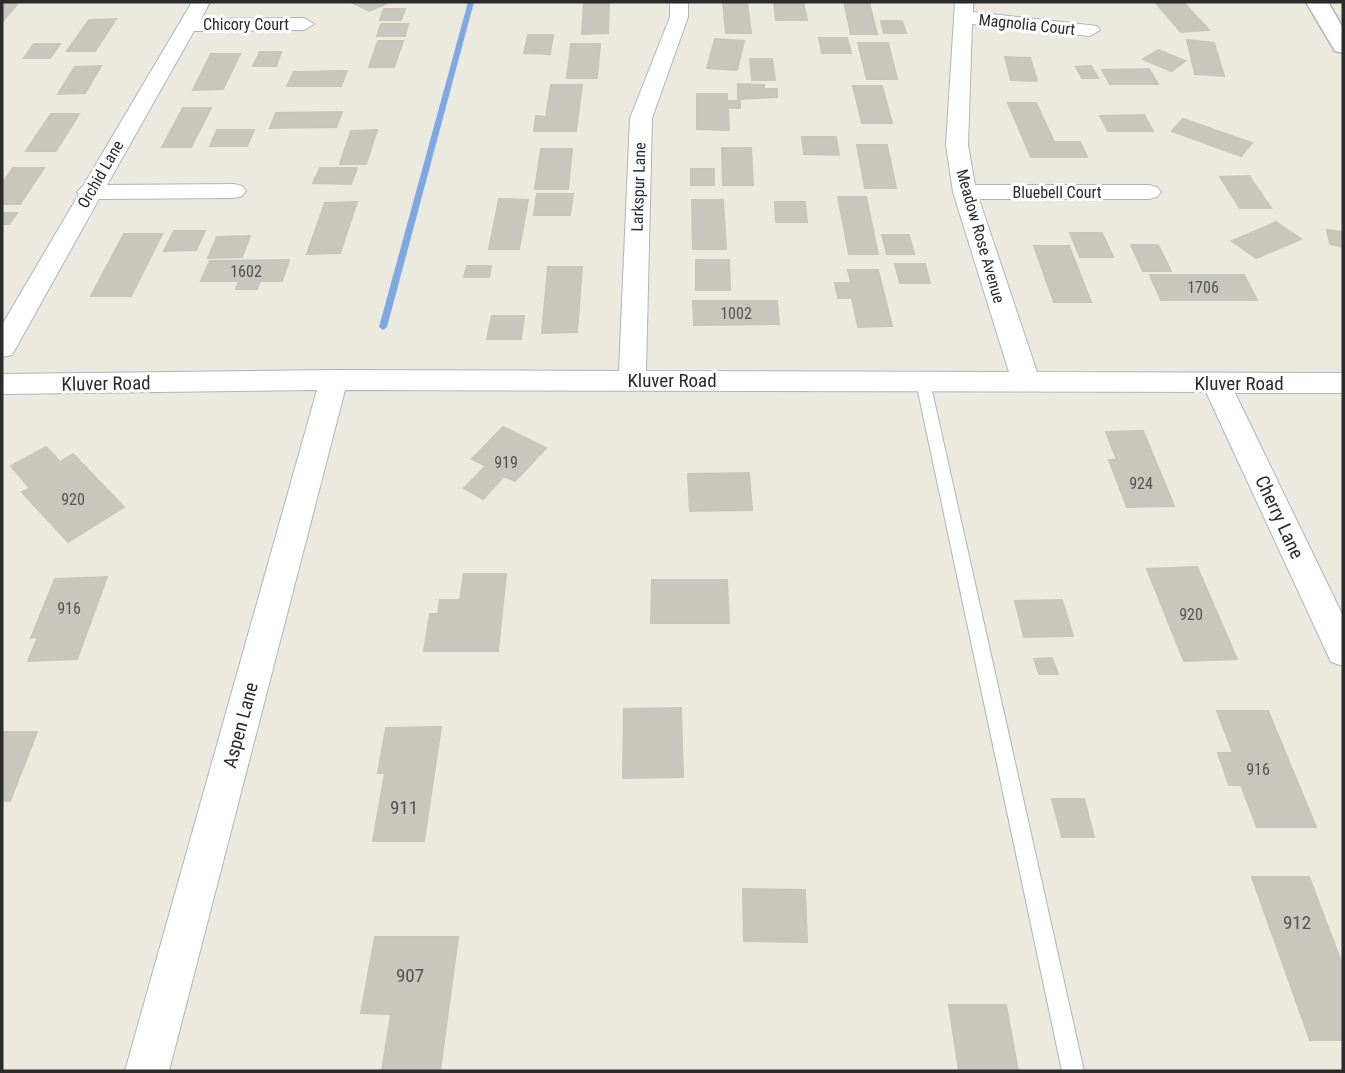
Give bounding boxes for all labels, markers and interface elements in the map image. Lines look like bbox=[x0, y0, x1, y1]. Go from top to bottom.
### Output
street label: Magnolia Court bbox=[978, 10, 1076, 39]
street label: Chicory Court bbox=[203, 15, 289, 34]
street label: Orchid Lane bbox=[73, 137, 127, 212]
street label: Larkspur Lane bbox=[627, 142, 650, 232]
street label: Meadow Rose Avenue bbox=[952, 167, 1009, 305]
street label: Bluebell Court bbox=[1013, 183, 1102, 202]
house number: 1602 bbox=[230, 262, 262, 281]
house number: 1706 bbox=[1187, 278, 1219, 297]
house number: 1002 bbox=[720, 304, 752, 323]
street label: Kluver Road bbox=[627, 369, 717, 392]
street label: Kluver Road bbox=[61, 371, 151, 396]
street label: Kluver Road bbox=[1194, 372, 1284, 395]
house number: 919 bbox=[494, 453, 518, 472]
street label: Cherry Lane bbox=[1250, 472, 1309, 563]
house number: 924 bbox=[1129, 474, 1153, 493]
house number: 920 bbox=[61, 490, 85, 509]
house number: 916 bbox=[57, 599, 81, 618]
house number: 920 bbox=[1179, 605, 1203, 624]
street label: Aspen Lane bbox=[218, 680, 263, 770]
house number: 916 bbox=[1246, 760, 1270, 779]
house number: 911 bbox=[390, 796, 418, 819]
house number: 912 bbox=[1283, 911, 1311, 934]
house number: 907 bbox=[396, 964, 424, 987]

